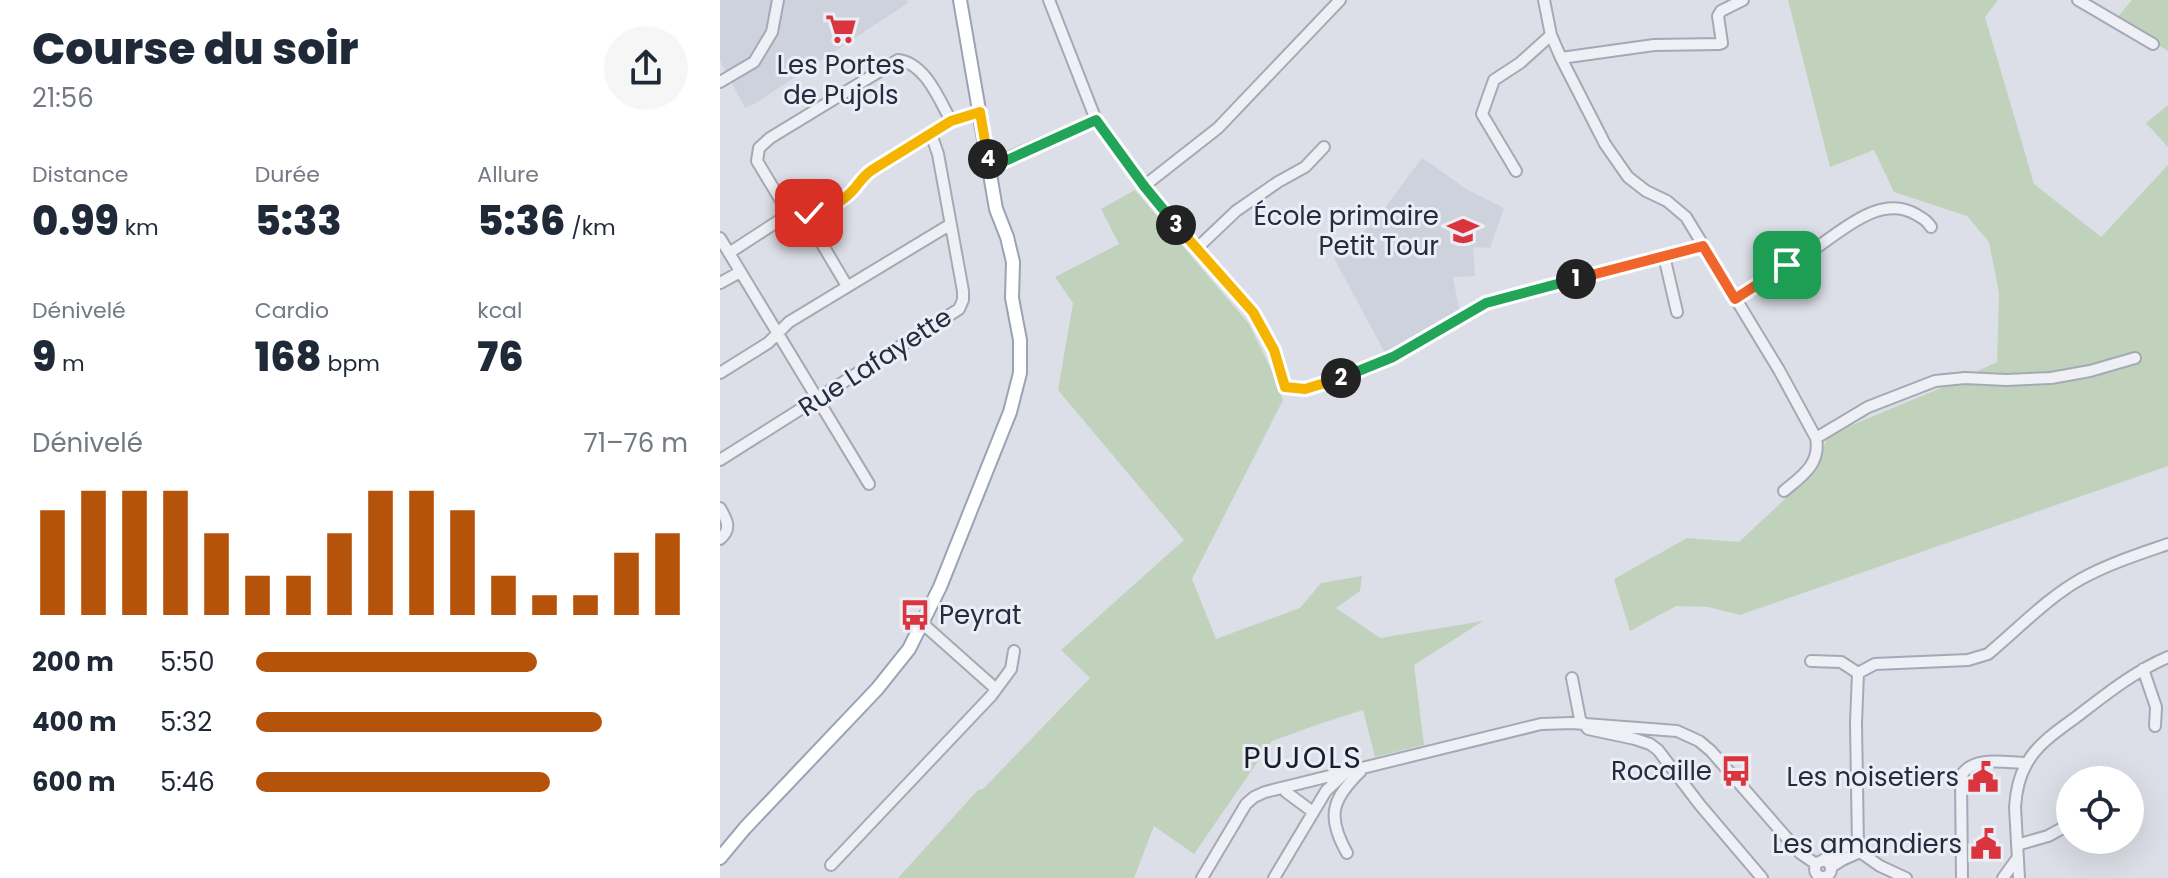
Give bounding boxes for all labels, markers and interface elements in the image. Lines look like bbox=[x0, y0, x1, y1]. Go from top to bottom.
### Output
supermarket icon: Les Portes de Pujols bbox=[824, 12, 858, 46]
text: Course du soir bbox=[32, 18, 358, 79]
button: share bbox=[604, 26, 688, 110]
place label: Les Portes de Pujols bbox=[777, 47, 905, 113]
text: 21:56 bbox=[32, 80, 94, 116]
pin: 4 bbox=[968, 139, 1008, 179]
text: 4 bbox=[981, 143, 995, 174]
text: Distance bbox=[32, 159, 128, 190]
text: Durée bbox=[255, 159, 320, 190]
text: Allure bbox=[477, 159, 539, 190]
pin bbox=[775, 179, 843, 247]
icon: check bbox=[787, 191, 831, 235]
text: 0.99 bbox=[32, 193, 119, 249]
text: 5:33 bbox=[255, 193, 342, 249]
text: 5:36 bbox=[477, 193, 565, 249]
place label: École primaire Petit Tour bbox=[1254, 198, 1439, 264]
pin: 3 bbox=[1156, 205, 1196, 245]
text: 3 bbox=[1169, 209, 1183, 240]
text: km bbox=[119, 212, 159, 243]
text: /km bbox=[565, 212, 616, 243]
school or university icon: École primaire Petit Tour bbox=[1446, 214, 1480, 248]
pin bbox=[1753, 231, 1821, 299]
icon: arrive bbox=[1765, 243, 1809, 287]
pin: 1 bbox=[1556, 259, 1596, 299]
text: 1 bbox=[1572, 263, 1580, 294]
text: Dénivelé bbox=[32, 295, 126, 326]
text: Cardio bbox=[255, 295, 329, 326]
text: kcal bbox=[477, 295, 522, 326]
street label: Rue Lafayette bbox=[791, 299, 959, 425]
text: 9 bbox=[32, 329, 56, 385]
text: 168 bbox=[255, 329, 322, 385]
text: 76 bbox=[477, 329, 524, 385]
text: m bbox=[56, 348, 85, 379]
text: bpm bbox=[322, 348, 380, 379]
pin: 2 bbox=[1321, 358, 1361, 398]
text: 2 bbox=[1335, 362, 1347, 393]
text: Dénivelé bbox=[32, 425, 143, 461]
text: 71–76 m bbox=[583, 425, 688, 461]
place label: Peyrat bbox=[939, 597, 1022, 633]
bus stop icon: Peyrat bbox=[898, 598, 932, 632]
text: 200 m bbox=[32, 644, 114, 680]
text: 5:50 bbox=[160, 644, 215, 680]
text: 400 m bbox=[32, 704, 117, 740]
text: 5:32 bbox=[160, 704, 212, 740]
district label: PUJOLS bbox=[1243, 736, 1363, 779]
place label: Rocaille bbox=[1611, 753, 1712, 789]
bus stop icon: Rocaille bbox=[1719, 754, 1753, 788]
place label: Les noisetiers bbox=[1787, 759, 1959, 795]
public building icon: Les noisetiers bbox=[1966, 760, 2000, 794]
text: 600 m bbox=[32, 764, 116, 800]
text: 5:46 bbox=[160, 764, 215, 800]
map controls bbox=[2056, 766, 2144, 854]
button: locate bbox=[2056, 766, 2144, 854]
place label: Les amandiers bbox=[1772, 826, 1962, 862]
public building icon: Les amandiers bbox=[1969, 827, 2003, 861]

